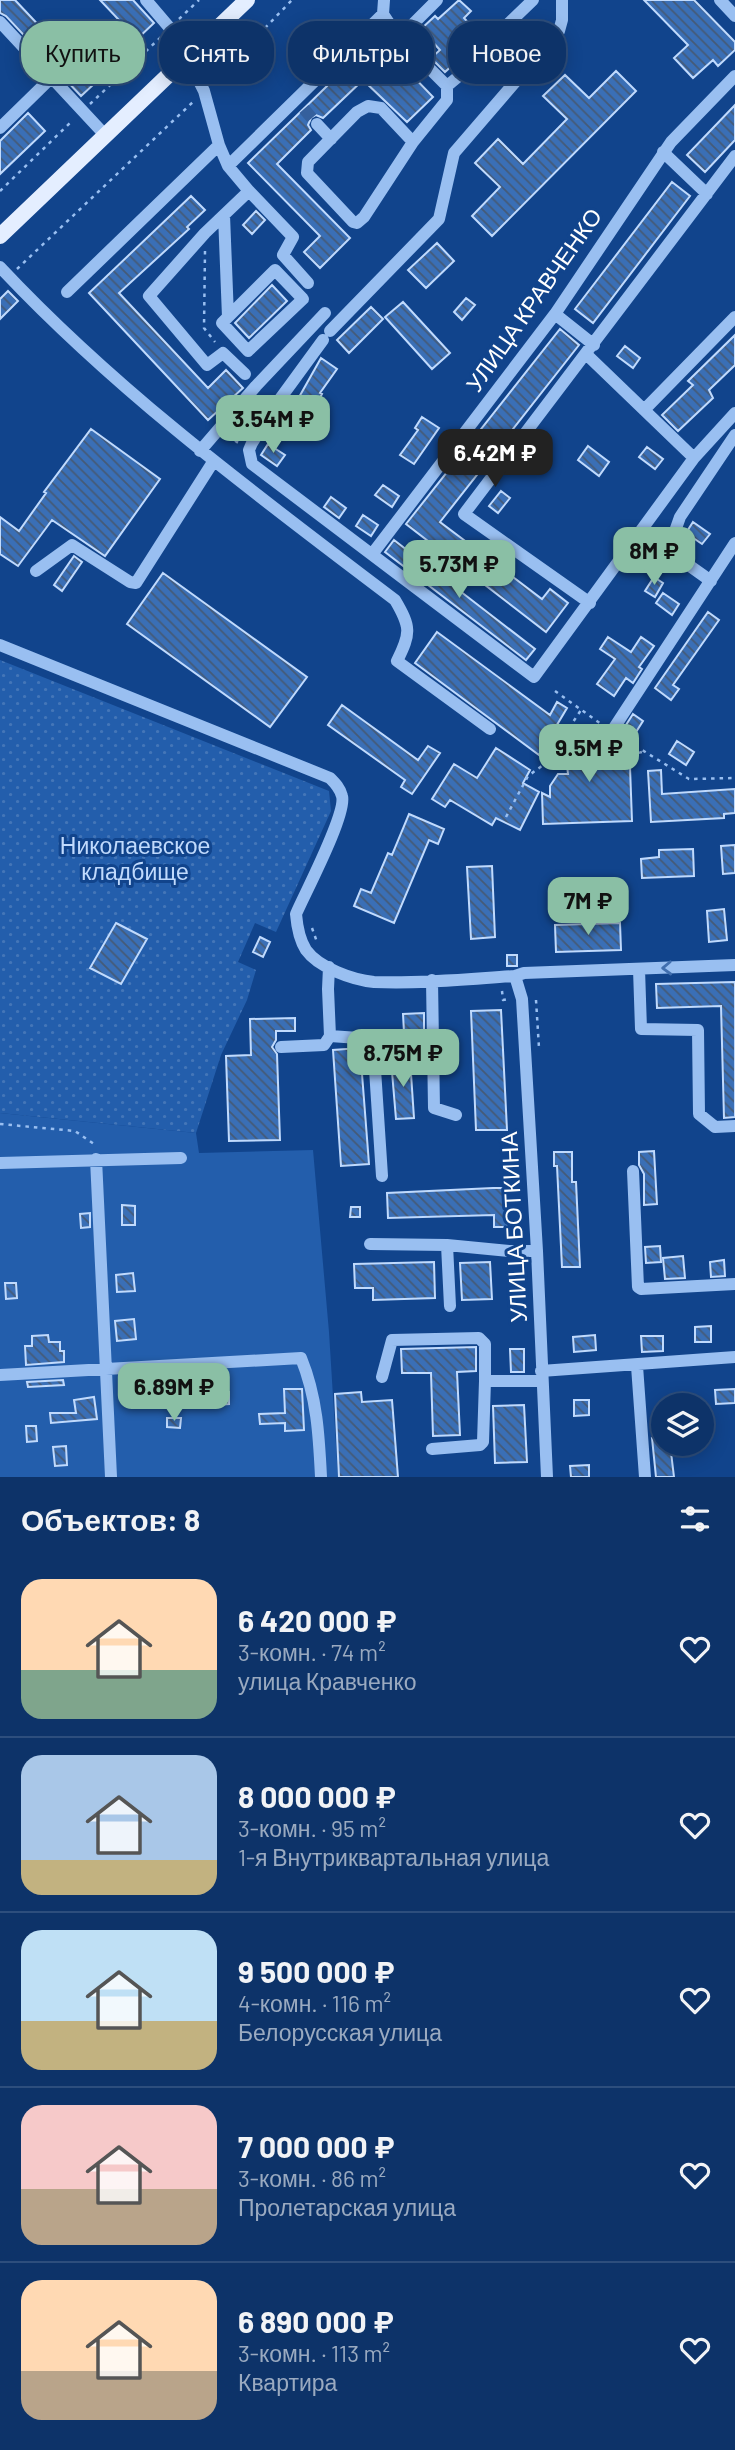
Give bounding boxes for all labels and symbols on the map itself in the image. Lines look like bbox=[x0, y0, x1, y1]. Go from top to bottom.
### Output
street label: УЛИЦА КРАВЧЕНКО bbox=[459, 202, 607, 397]
pin: 3.54M ₽ bbox=[208, 396, 338, 455]
pin: 6.42M ₽ bbox=[430, 430, 560, 489]
pin: 8M ₽ bbox=[613, 528, 695, 587]
pin: 5.73M ₽ bbox=[394, 540, 524, 600]
pin: 9.5M ₽ bbox=[532, 724, 646, 784]
park label: Николаевское кладбище bbox=[60, 831, 210, 885]
pin: 7M ₽ bbox=[547, 878, 629, 937]
one-way arrow bbox=[661, 960, 672, 976]
pin: 8.75M ₽ bbox=[338, 1030, 468, 1089]
street label: УЛИЦА БОТКИНА bbox=[494, 1130, 532, 1323]
pin: 6.89M ₽ bbox=[109, 1364, 239, 1423]

